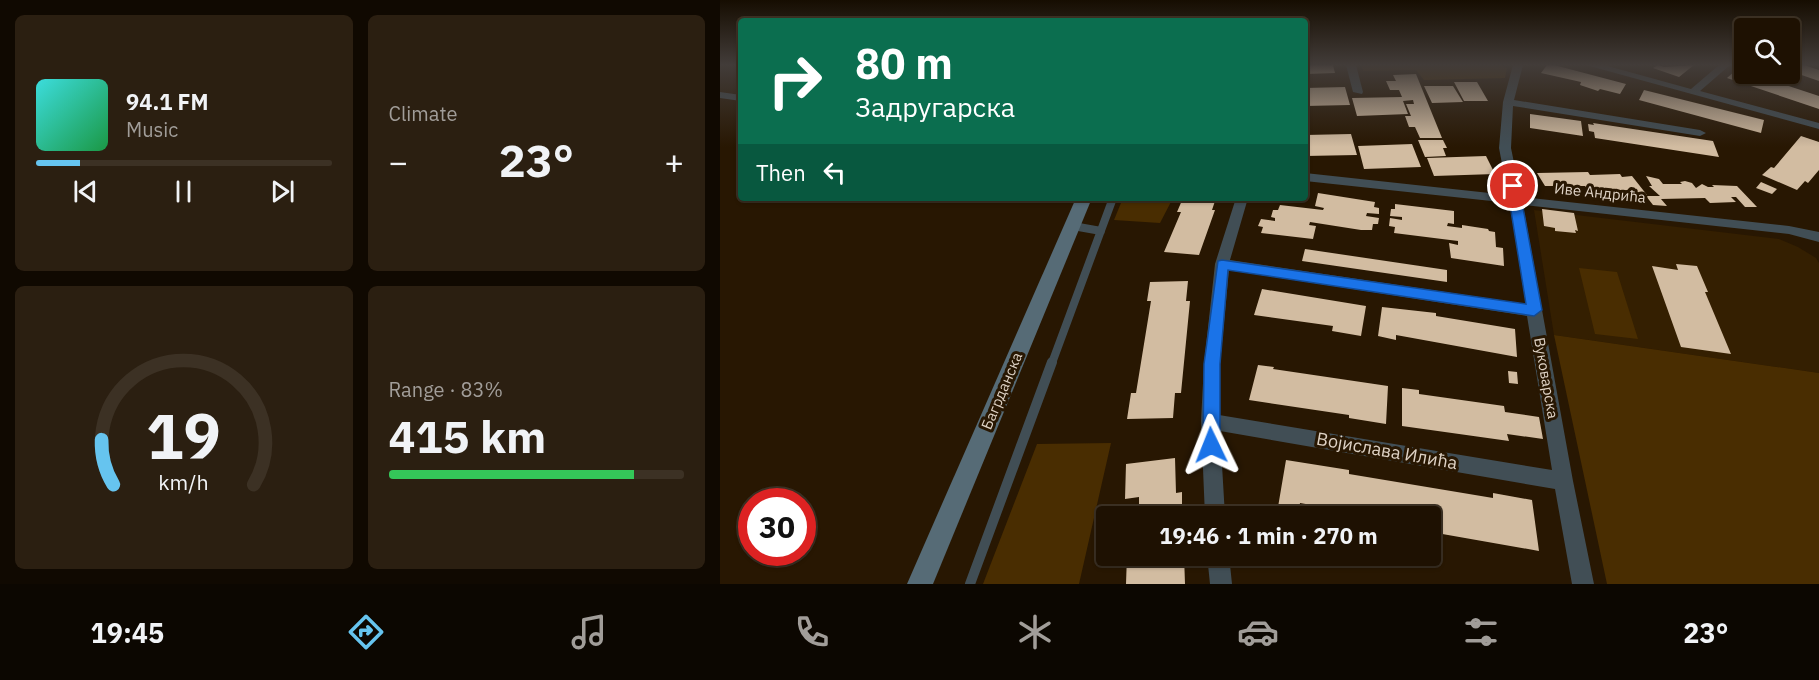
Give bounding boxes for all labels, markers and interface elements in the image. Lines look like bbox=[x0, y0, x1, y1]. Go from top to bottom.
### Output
map controls bbox=[1734, 18, 1800, 84]
button: search bbox=[1734, 18, 1800, 84]
text: 80 m bbox=[855, 36, 953, 91]
icon: right bbox=[756, 42, 834, 120]
text: 94.1 FM bbox=[126, 87, 209, 116]
text: Задругарска bbox=[855, 89, 1015, 124]
text: Climate bbox=[389, 100, 457, 127]
text: Music bbox=[126, 116, 178, 143]
text: 23° bbox=[499, 131, 574, 189]
text: − bbox=[389, 140, 408, 183]
text: + bbox=[664, 140, 684, 183]
icon: left bbox=[818, 156, 851, 189]
text: Then bbox=[756, 158, 806, 187]
pin bbox=[1487, 160, 1538, 211]
icon: arrive bbox=[1496, 169, 1529, 202]
icon: previous bbox=[69, 175, 102, 208]
icon: pause bbox=[167, 175, 200, 208]
icon: next bbox=[266, 175, 299, 208]
street label: Иве Андрића bbox=[1553, 178, 1647, 207]
street label: Вуковарска bbox=[1530, 336, 1563, 420]
street label: Багрданска bbox=[977, 349, 1026, 432]
text: Range · 83% bbox=[389, 376, 503, 403]
text: 19 bbox=[146, 395, 221, 476]
text: 415 km bbox=[389, 407, 546, 465]
position arrow bbox=[1179, 413, 1243, 477]
street label: Војислава Илића bbox=[1315, 427, 1460, 474]
text: km/h bbox=[159, 468, 209, 496]
speed limit sign: 30 bbox=[738, 488, 816, 566]
text: 19:46 · 1 min · 270 m bbox=[1159, 521, 1378, 550]
icon: directions bbox=[345, 611, 387, 653]
icon: music bbox=[568, 611, 610, 653]
icon: phone bbox=[791, 611, 833, 653]
icon: climate bbox=[1014, 611, 1056, 653]
icon: car bbox=[1237, 611, 1279, 653]
icon: filters bbox=[1460, 611, 1502, 653]
text: 19:45 bbox=[91, 615, 164, 650]
text: 23° bbox=[1683, 615, 1728, 650]

